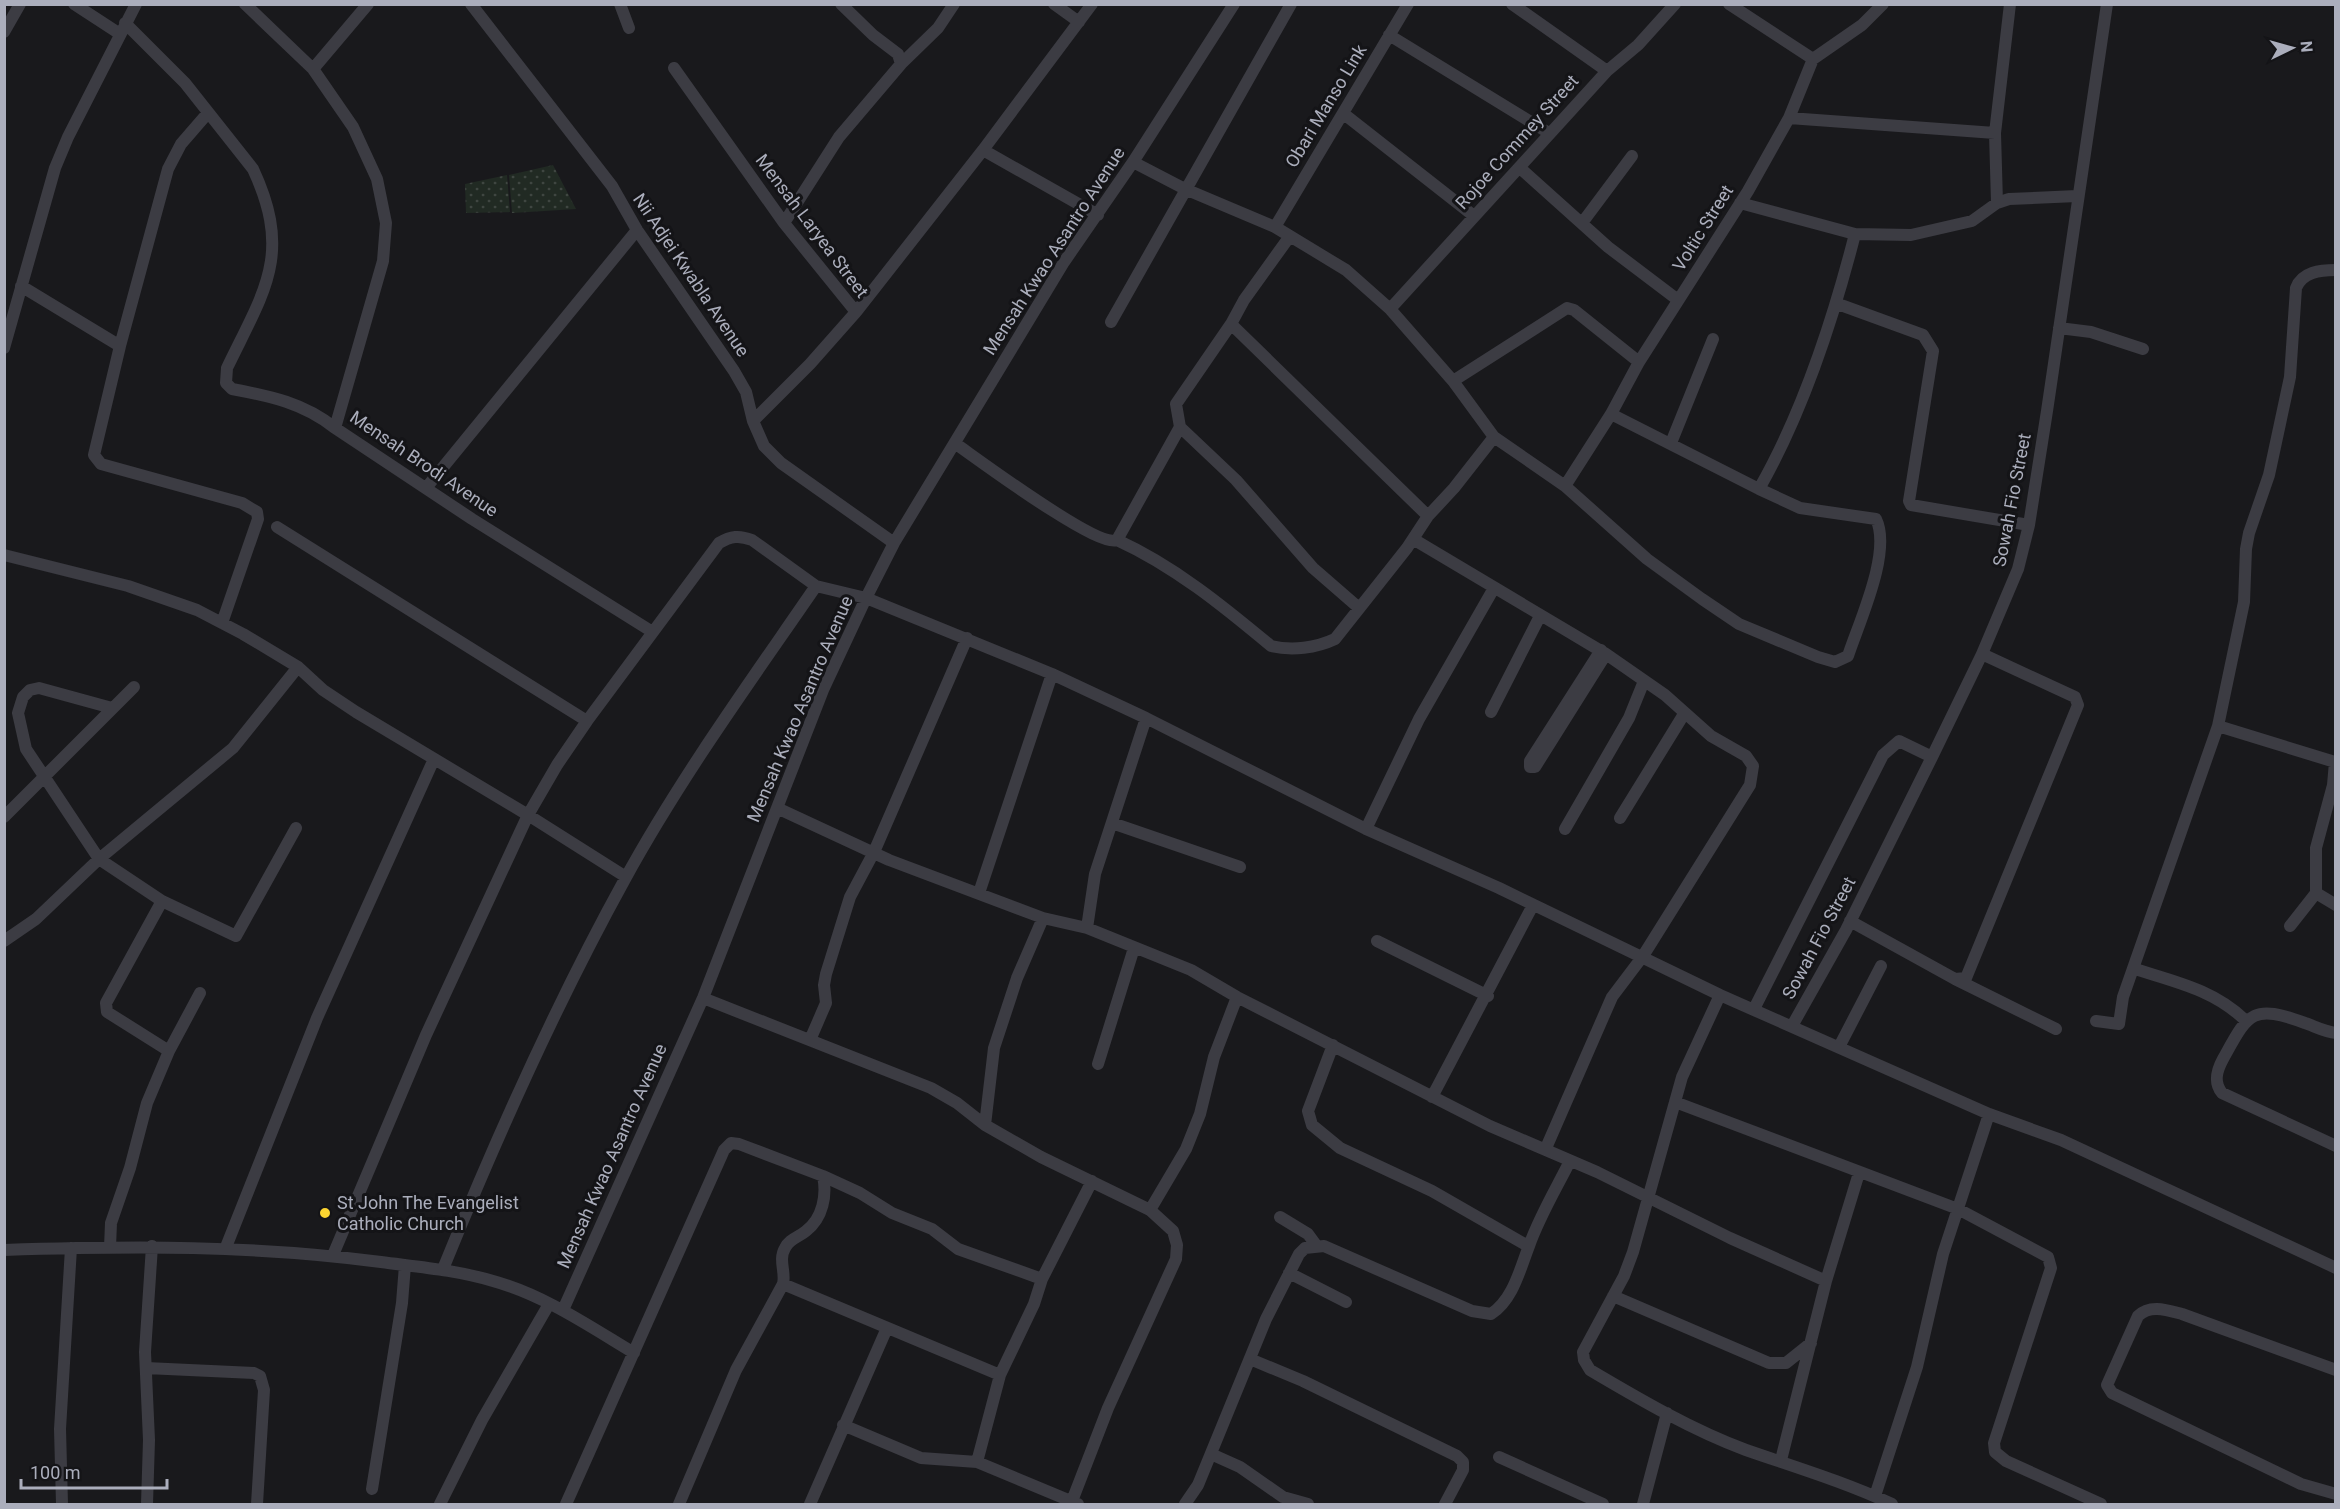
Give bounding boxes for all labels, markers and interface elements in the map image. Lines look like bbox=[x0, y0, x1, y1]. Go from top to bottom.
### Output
north arrow bbox=[2262, 18, 2322, 78]
street label: Obari Manso Link bbox=[1281, 40, 1371, 171]
text: N bbox=[2296, 40, 2316, 53]
street label: Rojoe Commey Street bbox=[1451, 70, 1583, 213]
street label: Mensah Kwao Asantro Avenue bbox=[978, 143, 1129, 359]
street label: Mensah Laryea Street bbox=[752, 150, 873, 302]
street label: Voltic Street bbox=[1668, 181, 1737, 275]
street label: Nii Adjei Kwabla Avenue bbox=[629, 189, 754, 360]
street label: Mensah Brodi Avenue bbox=[346, 406, 502, 521]
street label: Sowah Fio Street bbox=[1988, 431, 2035, 568]
street label: Mensah Kwao Asantro Avenue bbox=[742, 593, 857, 825]
street label: Sowah Fio Street bbox=[1778, 873, 1860, 1002]
street label: Mensah Kwao Asantro Avenue bbox=[552, 1040, 671, 1271]
place label: St John The Evangelist Catholic Church bbox=[337, 1192, 519, 1234]
marker: St John The Evangelist Catholic Church bbox=[318, 1206, 332, 1220]
scale bar bbox=[21, 1452, 166, 1490]
text: 100 m bbox=[30, 1462, 81, 1483]

